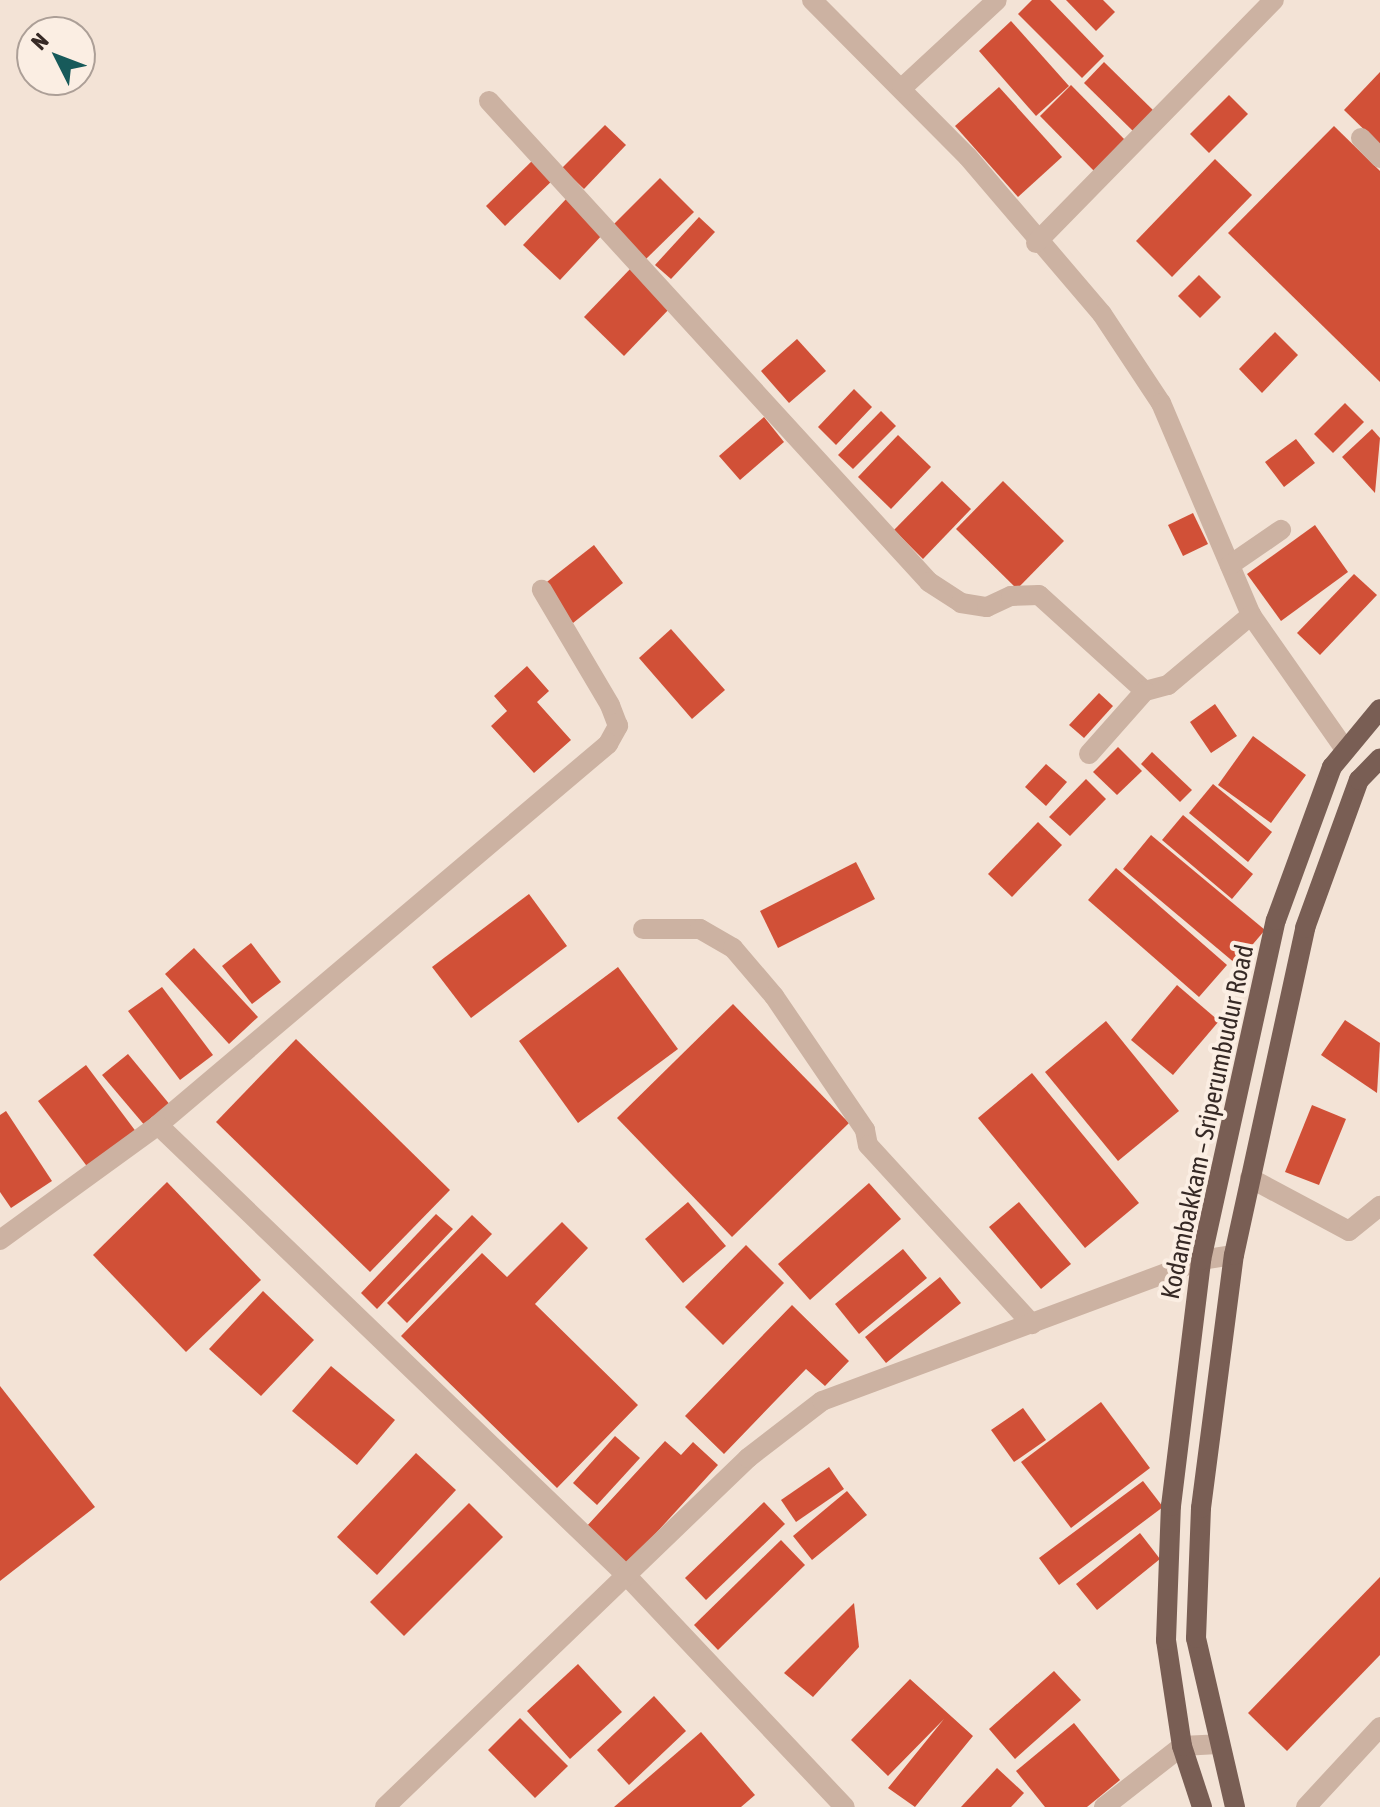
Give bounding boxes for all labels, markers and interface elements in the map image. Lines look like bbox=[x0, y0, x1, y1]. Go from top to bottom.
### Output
north arrow bbox=[16, 16, 96, 96]
text: N bbox=[26, 28, 54, 55]
street label: Kodambakkam – Sriperumbudur Road bbox=[1155, 942, 1261, 1302]

